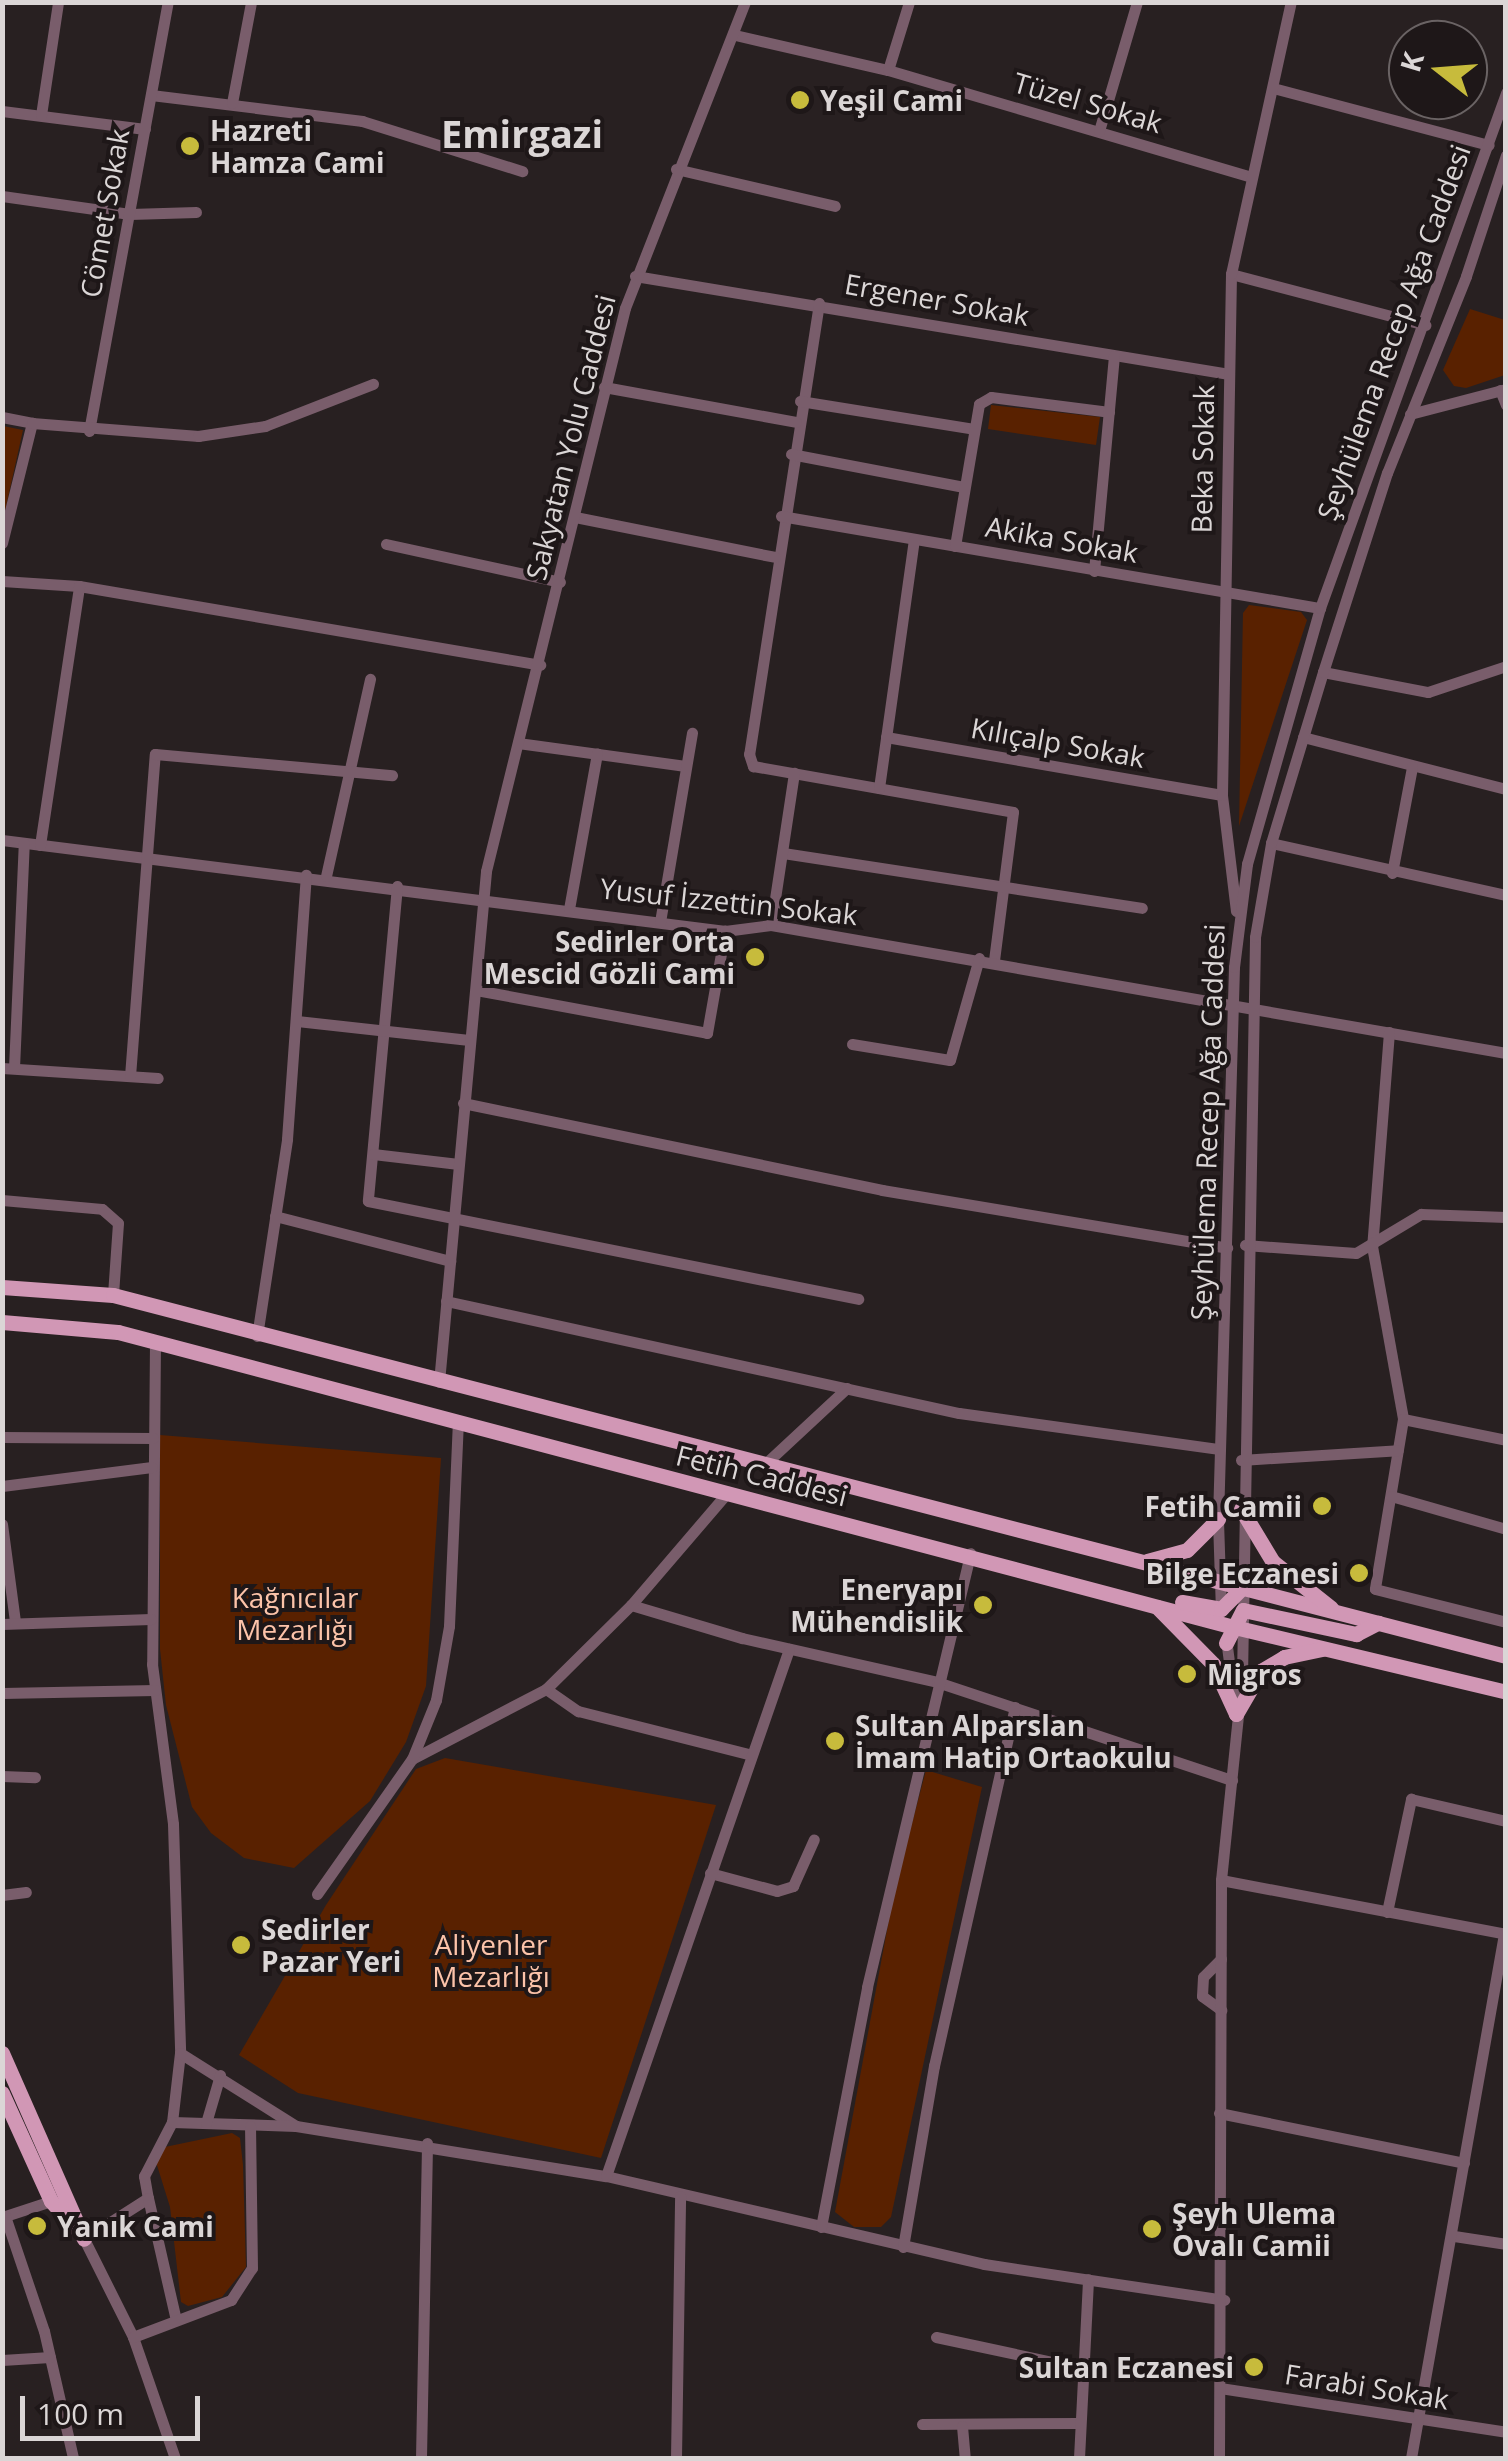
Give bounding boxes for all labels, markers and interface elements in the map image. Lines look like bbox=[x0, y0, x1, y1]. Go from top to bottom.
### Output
north arrow bbox=[1388, 20, 1488, 120]
text: K bbox=[1390, 47, 1432, 76]
street label: Tüzel Sokak bbox=[1010, 65, 1166, 139]
place label: Yeşil Cami bbox=[820, 83, 963, 117]
marker: Yeşil Cami bbox=[789, 89, 811, 111]
district label: Emirgazi bbox=[441, 111, 603, 157]
place label: Hazreti Hamza Cami bbox=[210, 113, 384, 179]
street label: Cömet Sokak bbox=[73, 126, 135, 300]
marker: Hazreti Hamza Cami bbox=[179, 135, 201, 157]
street label: Şeyhülema Recep Ağa Caddesi bbox=[1309, 140, 1477, 524]
street label: Ergener Sokak bbox=[842, 266, 1032, 332]
street label: Sakyatan Yolu Caddesi bbox=[518, 291, 622, 583]
street label: Beka Sokak bbox=[1184, 384, 1220, 534]
street label: Akika Sokak bbox=[983, 509, 1141, 569]
street label: Kılıçalp Sokak bbox=[968, 710, 1148, 774]
street label: Yusuf İzzettin Sokak bbox=[599, 871, 859, 931]
street label: Şeyhülema Recep Ağa Caddesi bbox=[1183, 923, 1231, 1321]
place label: Sedirler Orta Mescid Gözli Cami bbox=[484, 924, 735, 990]
marker: Sedirler Orta Mescid Gözli Cami bbox=[744, 946, 766, 968]
street label: Fetih Caddesi bbox=[673, 1437, 851, 1513]
place label: Fetih Camii bbox=[1144, 1489, 1302, 1523]
marker: Fetih Camii bbox=[1311, 1495, 1333, 1517]
place label: Bilge Eczanesi bbox=[1145, 1556, 1339, 1590]
marker: Bilge Eczanesi bbox=[1348, 1562, 1370, 1584]
place label: Eneryapı Mühendislik bbox=[790, 1572, 963, 1638]
park label: Kağnıcılar Mezarlığı bbox=[232, 1580, 358, 1646]
marker: Eneryapı Mühendislik bbox=[972, 1594, 994, 1616]
place label: Migros bbox=[1207, 1657, 1302, 1691]
marker: Migros bbox=[1176, 1663, 1198, 1685]
place label: Sultan Alparslan İmam Hatip Ortaokulu bbox=[855, 1708, 1172, 1774]
marker: Sultan Alparslan İmam Hatip Ortaokulu bbox=[824, 1730, 846, 1752]
place label: Sedirler Pazar Yeri bbox=[261, 1912, 401, 1978]
park label: Aliyenler Mezarlığı bbox=[432, 1927, 550, 1993]
marker: Sedirler Pazar Yeri bbox=[230, 1934, 252, 1956]
place label: Şeyh Ulema Ovalı Camii bbox=[1172, 2196, 1336, 2262]
place label: Yanık Cami bbox=[57, 2209, 214, 2243]
marker: Yanık Cami bbox=[26, 2215, 48, 2237]
marker: Şeyh Ulema Ovalı Camii bbox=[1141, 2218, 1163, 2240]
place label: Sultan Eczanesi bbox=[1019, 2350, 1234, 2384]
marker: Sultan Eczanesi bbox=[1243, 2356, 1265, 2378]
street label: Farabi Sokak bbox=[1283, 2356, 1451, 2416]
scale bar bbox=[25, 2376, 205, 2438]
text: 100 m bbox=[37, 2393, 124, 2434]

